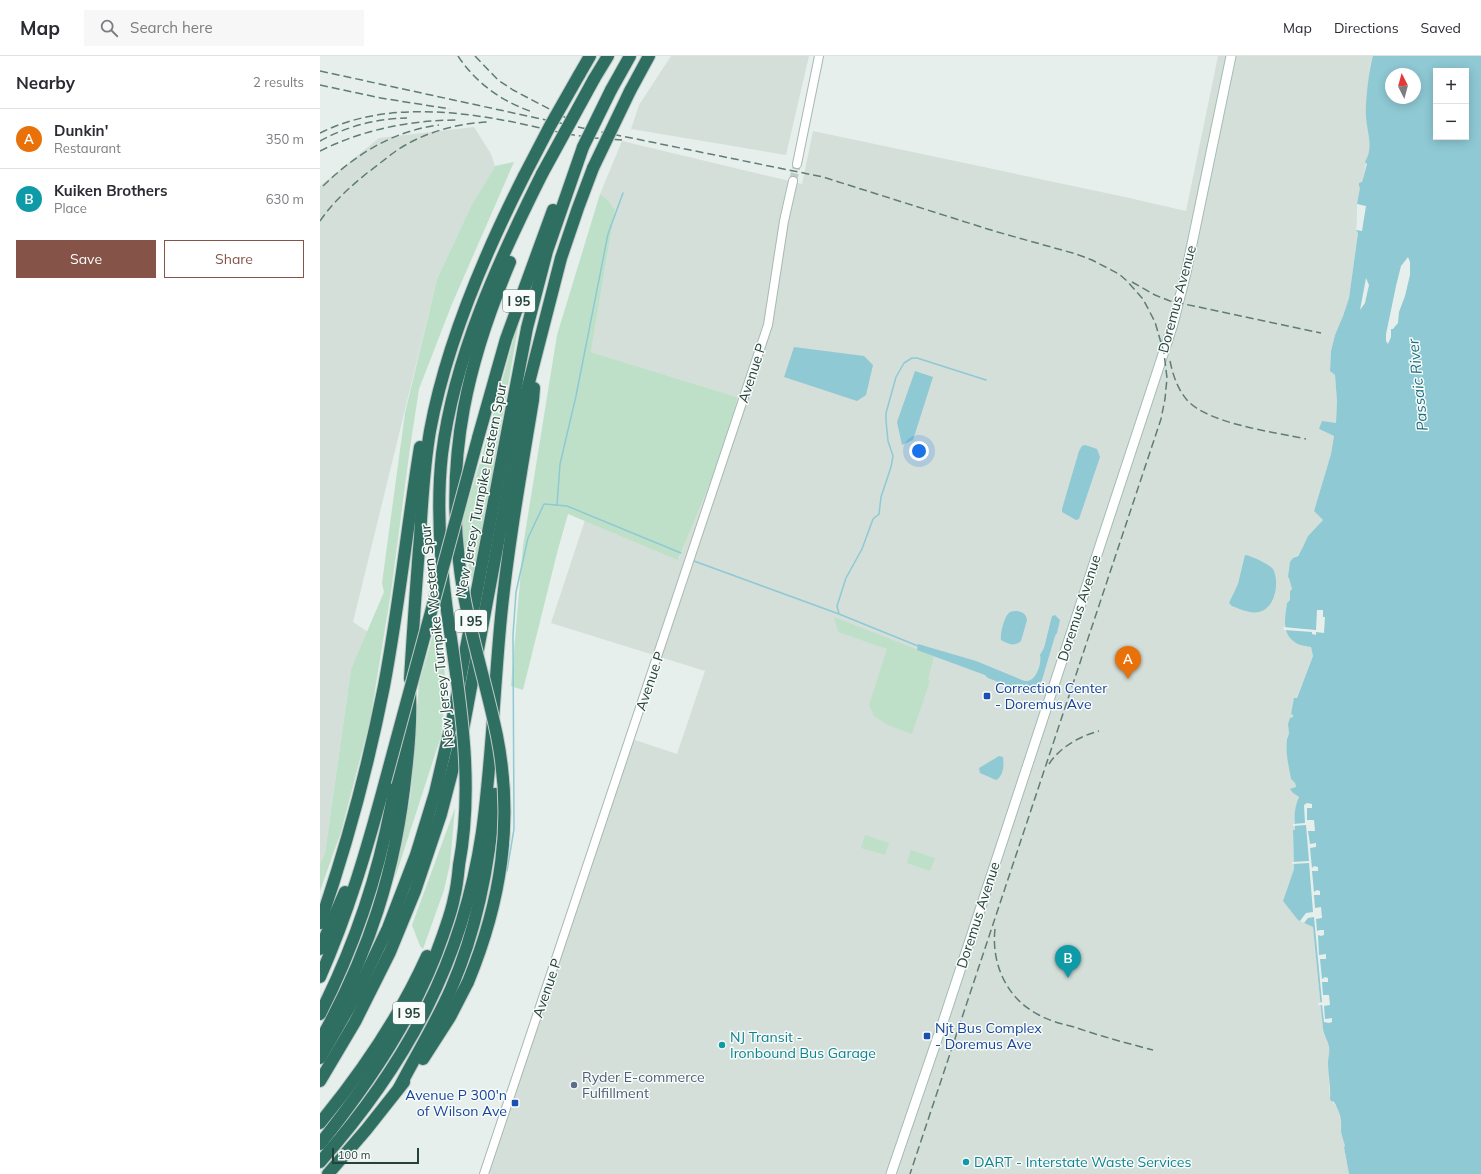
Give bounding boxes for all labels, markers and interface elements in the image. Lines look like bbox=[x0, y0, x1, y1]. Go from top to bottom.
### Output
search box bbox=[84, 10, 364, 46]
text: Map bbox=[20, 16, 60, 40]
icon: search bbox=[98, 17, 120, 39]
text: Search here bbox=[130, 18, 213, 37]
text: Map bbox=[1283, 19, 1312, 37]
text: Directions bbox=[1334, 19, 1399, 37]
text: Saved bbox=[1421, 19, 1461, 37]
north arrow bbox=[1385, 68, 1421, 104]
map controls bbox=[1433, 68, 1469, 140]
button: + bbox=[1433, 68, 1469, 104]
text: Nearby bbox=[16, 72, 75, 93]
text: 2 results bbox=[253, 74, 304, 90]
button: − bbox=[1433, 104, 1469, 140]
text: Dunkin' bbox=[54, 121, 108, 140]
text: A bbox=[24, 131, 34, 147]
text: 350 m bbox=[266, 131, 304, 147]
text: Restaurant bbox=[54, 140, 121, 156]
text: Kuiken Brothers bbox=[54, 181, 167, 200]
text: B bbox=[25, 191, 33, 207]
text: 630 m bbox=[266, 191, 304, 207]
text: Place bbox=[54, 200, 87, 216]
button: Save bbox=[16, 240, 156, 278]
button: Share bbox=[164, 240, 304, 278]
street label: Doremus Avenue bbox=[1154, 243, 1200, 355]
road number: I 95 bbox=[503, 290, 535, 312]
water label: Passaic River bbox=[1403, 337, 1432, 432]
street label: Avenue P bbox=[734, 341, 770, 405]
street label: New Jersey Turnpike Eastern Spur bbox=[451, 380, 511, 599]
your location bbox=[909, 441, 929, 461]
street label: New Jersey Turnpike Western Spur bbox=[416, 523, 458, 748]
street label: Doremus Avenue bbox=[1053, 553, 1105, 663]
road number: I 95 bbox=[455, 610, 487, 632]
pin: A bbox=[1115, 646, 1141, 679]
street label: Avenue P bbox=[631, 649, 669, 713]
place label: Correction Center - Doremus Ave bbox=[995, 679, 1108, 713]
marker: Correction Center - Doremus Ave bbox=[982, 691, 992, 701]
street label: Doremus Avenue bbox=[952, 860, 1004, 970]
pin: B bbox=[1055, 945, 1081, 978]
street label: Avenue P bbox=[528, 956, 566, 1020]
road number: I 95 bbox=[393, 1002, 425, 1024]
place label: Njt Bus Complex - Doremus Ave bbox=[935, 1019, 1042, 1053]
place label: NJ Transit - Ironbound Bus Garage bbox=[730, 1028, 876, 1062]
marker: Njt Bus Complex - Doremus Ave bbox=[922, 1031, 932, 1041]
marker: NJ Transit - Ironbound Bus Garage bbox=[717, 1040, 727, 1050]
place label: Ryder E-commerce Fulfillment bbox=[582, 1068, 705, 1102]
marker: Ryder E-commerce Fulfillment bbox=[569, 1080, 579, 1090]
place label: Avenue P 300'n of Wilson Ave bbox=[405, 1086, 507, 1120]
marker: Avenue P 300'n of Wilson Ave bbox=[510, 1098, 520, 1108]
scale bar bbox=[332, 1146, 419, 1165]
text: 100 m bbox=[338, 1148, 370, 1162]
place label: DART - Interstate Waste Services bbox=[974, 1153, 1191, 1171]
marker: DART - Interstate Waste Services bbox=[961, 1157, 971, 1167]

